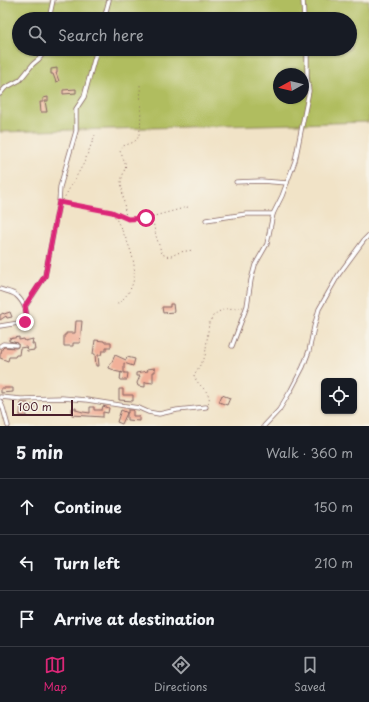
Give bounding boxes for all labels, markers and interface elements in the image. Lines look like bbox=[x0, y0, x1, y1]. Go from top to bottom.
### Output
search box bbox=[12, 12, 357, 56]
icon: search bbox=[26, 23, 48, 45]
text: Search here bbox=[58, 23, 144, 46]
north arrow bbox=[273, 68, 309, 104]
route start bbox=[137, 209, 155, 227]
route end bbox=[16, 313, 34, 331]
map controls bbox=[321, 378, 357, 414]
button: locate bbox=[321, 378, 357, 414]
scale bar bbox=[12, 398, 73, 417]
text: 100 m bbox=[18, 398, 52, 415]
text: 5 min bbox=[16, 439, 63, 465]
text: Walk · 360 m bbox=[266, 443, 353, 462]
text: Continue bbox=[54, 495, 122, 518]
icon: ahead bbox=[16, 496, 38, 518]
text: 150 m bbox=[314, 497, 353, 516]
text: Turn left bbox=[54, 551, 120, 574]
icon: left bbox=[16, 552, 38, 574]
text: 210 m bbox=[314, 553, 353, 572]
text: Arrive at destination bbox=[54, 607, 215, 630]
icon: arrive bbox=[16, 608, 38, 630]
tab: Map bbox=[43, 654, 67, 695]
tab: Directions bbox=[154, 654, 207, 695]
tab: Saved bbox=[294, 654, 326, 695]

